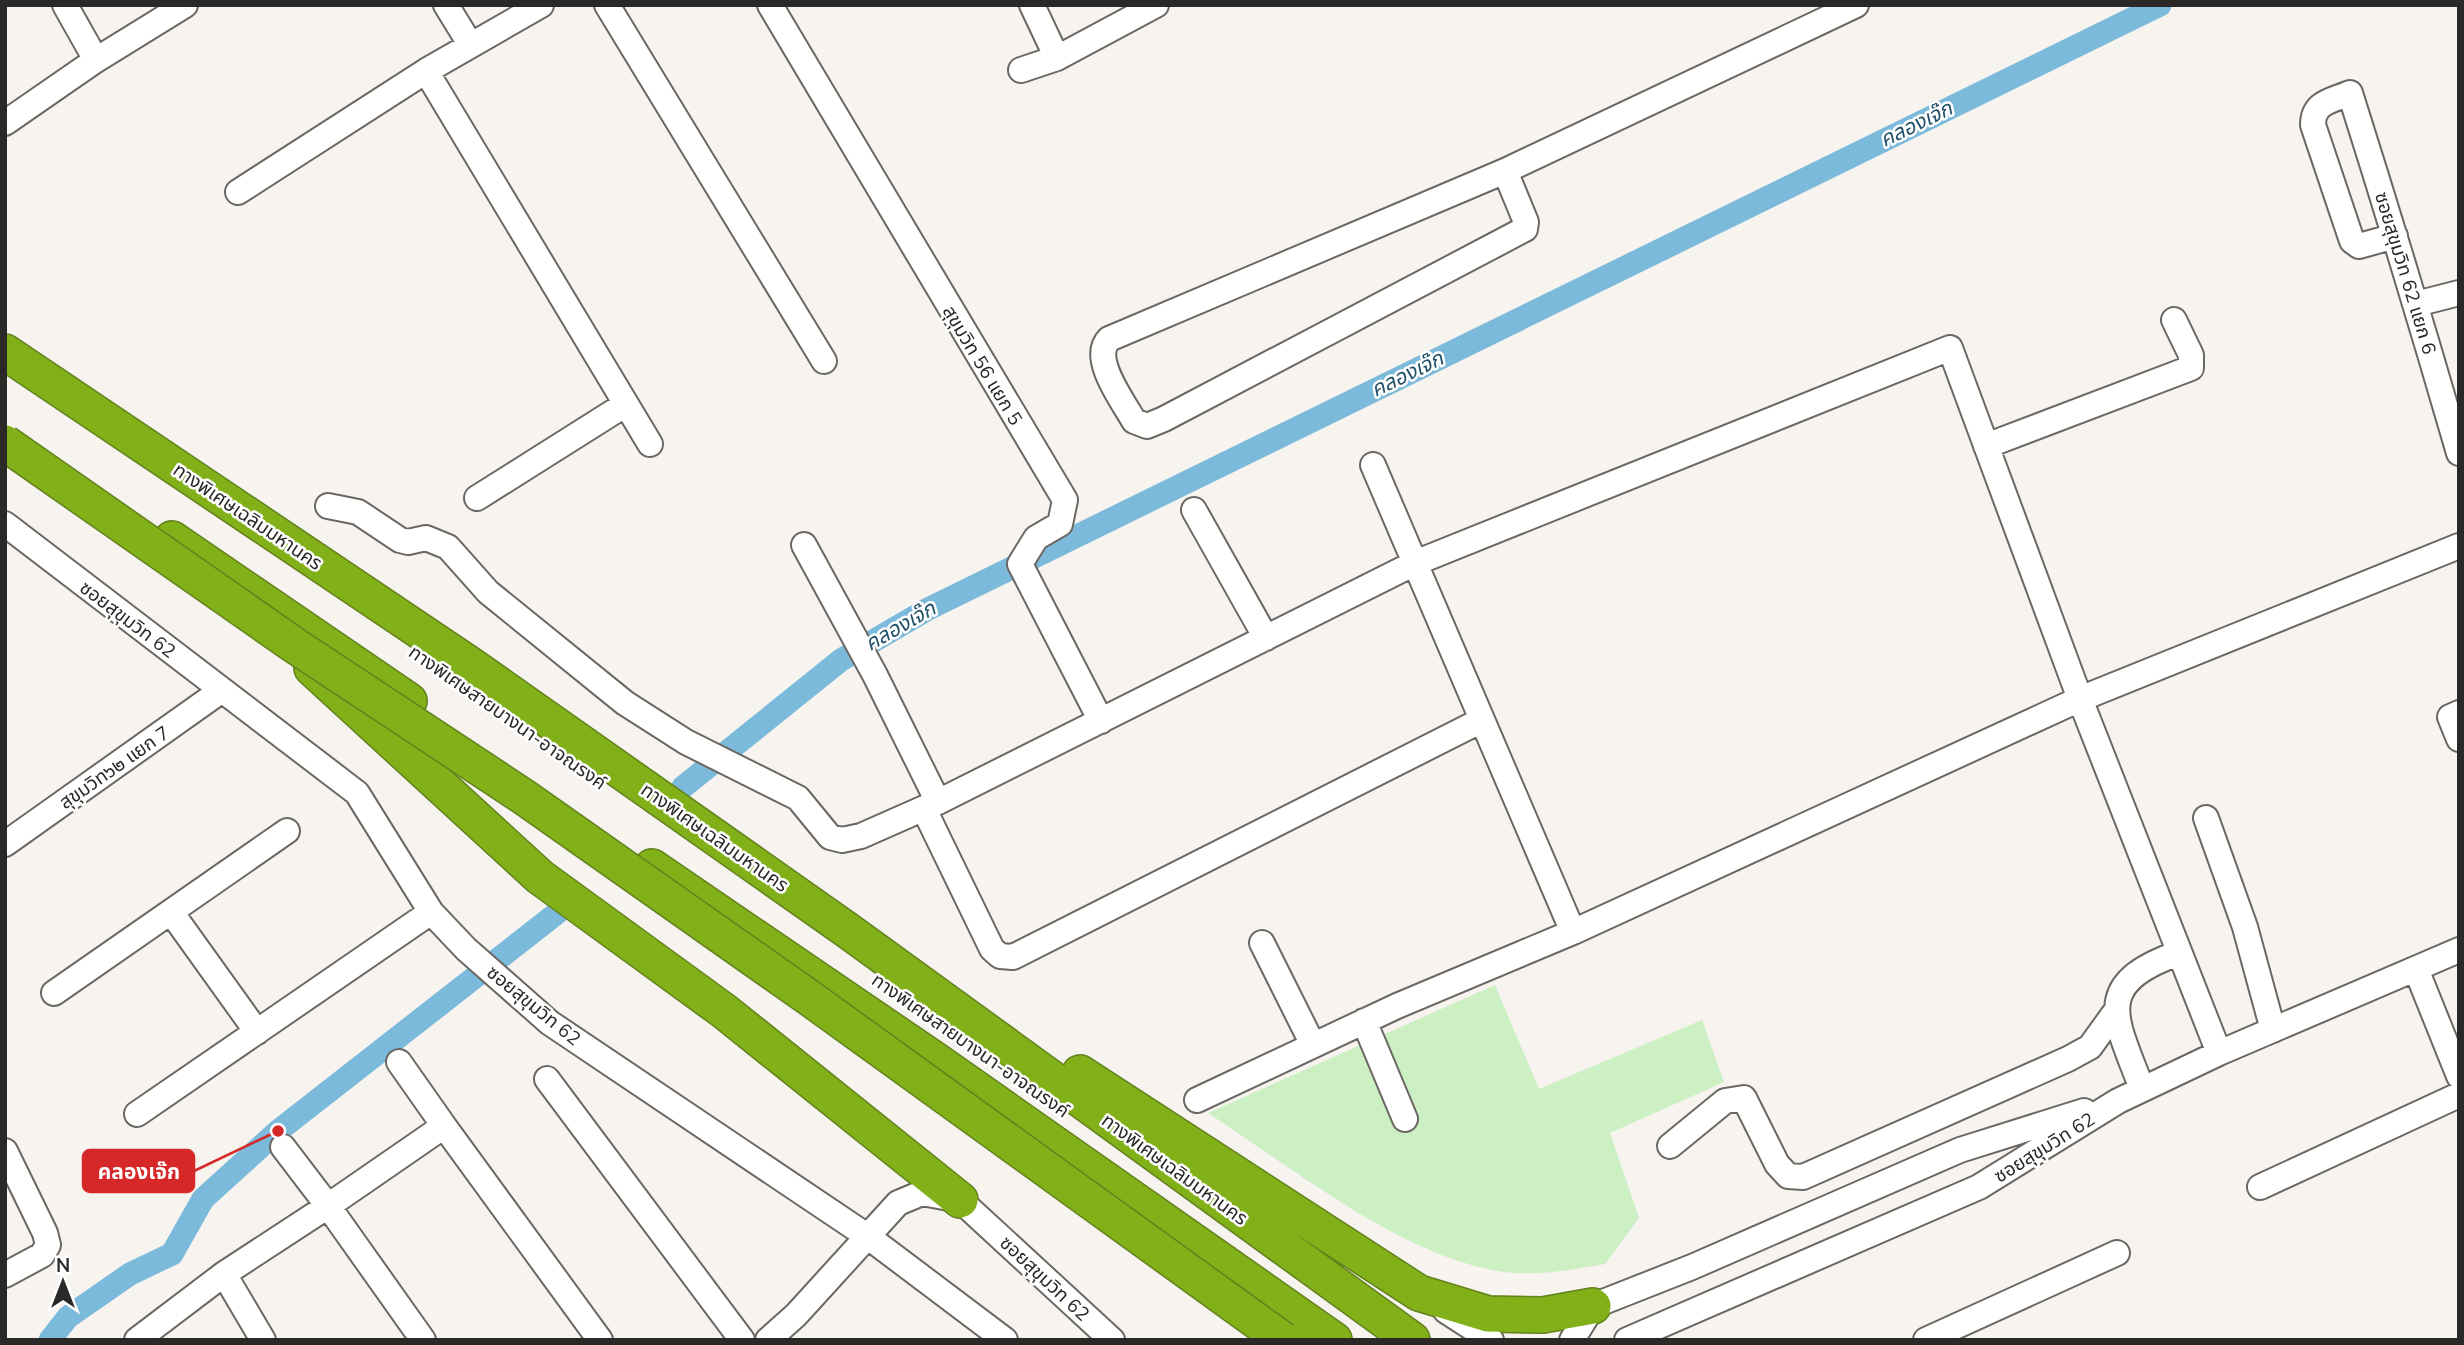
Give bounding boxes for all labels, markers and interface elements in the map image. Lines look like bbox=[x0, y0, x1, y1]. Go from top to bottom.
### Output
water label: คลองเจ๊ก bbox=[1875, 94, 1958, 154]
street label: ซอยสุขุมวิท 62 แยก 6 bbox=[2368, 189, 2442, 358]
street label: สุขุมวิท 56 แยก 5 bbox=[936, 301, 1028, 430]
water label: คลองเจ๊ก bbox=[1366, 344, 1449, 404]
street label: ทางพิเศษเฉลิมมหานคร bbox=[168, 457, 327, 576]
street label: ซอยสุขุมวิท 62 bbox=[74, 575, 181, 665]
water label: คลองเจ๊ก bbox=[859, 594, 942, 658]
street label: ทางพิเศษสายบางนา-อาจณรงค์ bbox=[403, 639, 612, 796]
street label: สุขุมวิท๖๒ แยก 7 bbox=[54, 720, 175, 816]
street label: ทางพิเศษเฉลิมมหานคร bbox=[635, 777, 793, 899]
street label: ซอยสุขุมวิท 62 bbox=[481, 960, 586, 1052]
street label: ทางพิเศษสายบางนา-อาจณรงค์ bbox=[866, 967, 1075, 1124]
street label: ซอยสุขุมวิท 62 bbox=[1989, 1107, 2100, 1189]
street label: ทางพิเศษเฉลิมมหานคร bbox=[1096, 1108, 1253, 1232]
callout: คลองเจ๊ก bbox=[83, 1150, 194, 1192]
text: คลองเจ๊ก bbox=[98, 1158, 180, 1186]
street label: ซอยสุขุมวิท 62 bbox=[994, 1230, 1095, 1327]
north arrow bbox=[28, 1247, 98, 1317]
text: N bbox=[56, 1253, 70, 1279]

